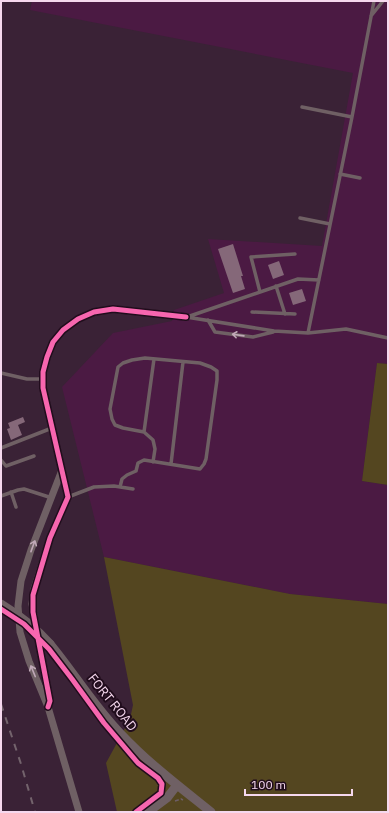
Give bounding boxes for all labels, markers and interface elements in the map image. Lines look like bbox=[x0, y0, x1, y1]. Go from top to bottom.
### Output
one-way arrow bbox=[232, 331, 245, 339]
one-way arrow bbox=[30, 540, 38, 552]
one-way arrow bbox=[29, 666, 37, 678]
street label: FORT ROAD bbox=[84, 670, 141, 734]
scale bar bbox=[245, 771, 352, 797]
text: 100 m bbox=[251, 777, 286, 792]

